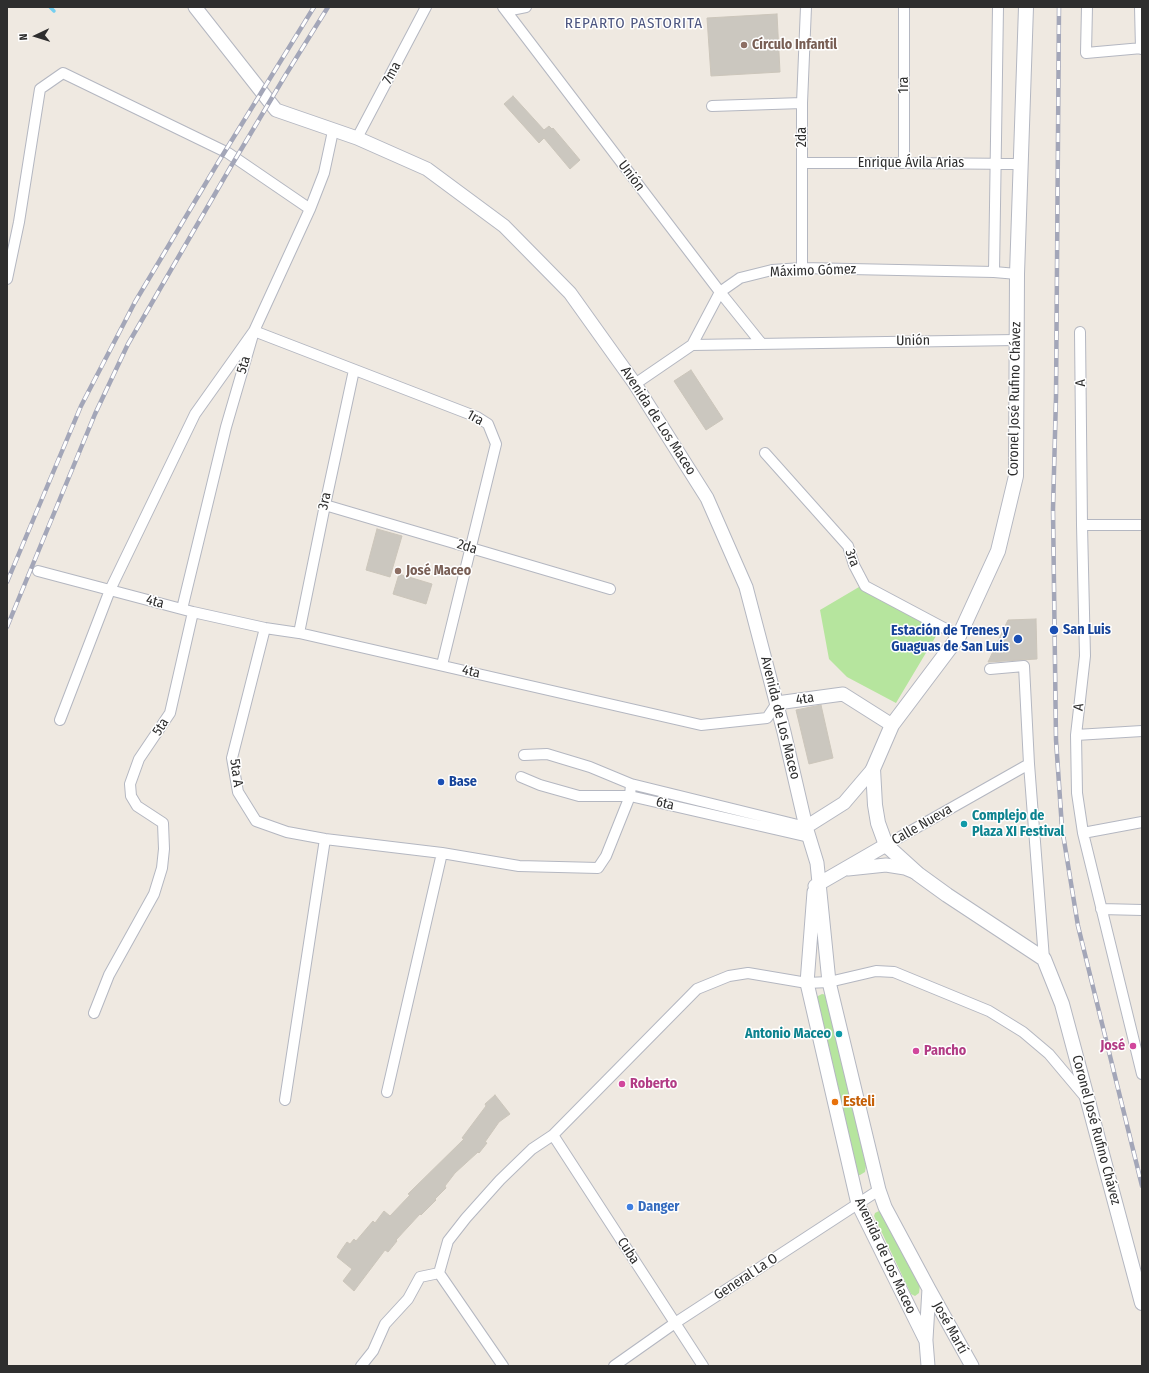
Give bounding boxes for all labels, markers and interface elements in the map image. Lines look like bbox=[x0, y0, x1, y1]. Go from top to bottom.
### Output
district label: REPARTO PASTORITA bbox=[565, 15, 703, 33]
north arrow bbox=[16, 16, 56, 56]
text: N bbox=[17, 33, 30, 41]
place label: Círculo Infantil bbox=[752, 37, 837, 53]
marker: Círculo Infantil bbox=[739, 40, 749, 50]
street label: 7ma bbox=[379, 59, 405, 87]
street label: 1ra bbox=[896, 77, 912, 93]
street label: 2da bbox=[794, 127, 810, 147]
street label: Enrique Ávila Arias bbox=[858, 155, 964, 171]
street label: Unión bbox=[614, 157, 648, 195]
street label: Máximo Gómez bbox=[770, 261, 856, 281]
street label: Coronel José Rufino Chávez bbox=[1005, 322, 1025, 476]
street label: Unión bbox=[896, 332, 930, 350]
street label: 5ta bbox=[233, 354, 255, 376]
street label: Avenida de Los Maceo bbox=[617, 364, 699, 478]
street label: A bbox=[1073, 379, 1089, 387]
street label: 1ra bbox=[464, 407, 486, 429]
street label: 3ra bbox=[315, 491, 335, 511]
street label: 2da bbox=[455, 536, 479, 558]
street label: 3ra bbox=[841, 547, 863, 569]
place label: José Maceo bbox=[406, 563, 471, 579]
marker: José Maceo bbox=[393, 566, 403, 576]
street label: 4ta bbox=[144, 592, 166, 612]
place label: San Luis bbox=[1063, 622, 1111, 638]
place label: Estación de Trenes y Guaguas de San Luis bbox=[891, 623, 1009, 656]
marker: San Luis bbox=[1048, 624, 1060, 636]
marker: Estación de Trenes y Guaguas de San Luis bbox=[1012, 633, 1024, 645]
street label: Avenida de Los Maceo bbox=[757, 655, 803, 781]
street label: 4ta bbox=[460, 662, 482, 682]
street label: 4ta bbox=[795, 689, 815, 709]
street label: A bbox=[1070, 702, 1088, 712]
street label: 5ta bbox=[149, 715, 173, 739]
street label: 5ta A bbox=[226, 758, 246, 788]
place label: Base bbox=[449, 774, 477, 790]
marker: Base bbox=[436, 777, 446, 787]
street label: 6ta bbox=[654, 794, 676, 814]
street label: Calle Nueva bbox=[889, 801, 955, 849]
place label: Complejo de Plaza XI Festival bbox=[972, 808, 1064, 840]
marker: Complejo de Plaza XI Festival bbox=[959, 819, 969, 829]
place label: Antonio Maceo bbox=[745, 1026, 831, 1042]
marker: Antonio Maceo bbox=[834, 1029, 844, 1039]
place label: José bbox=[1100, 1038, 1125, 1054]
marker: José bbox=[1128, 1041, 1138, 1051]
place label: Pancho bbox=[924, 1043, 966, 1059]
marker: Pancho bbox=[911, 1046, 921, 1056]
street label: Coronel José Rufino Chávez bbox=[1068, 1053, 1124, 1207]
place label: Roberto bbox=[630, 1076, 677, 1092]
marker: Roberto bbox=[617, 1079, 627, 1089]
place label: Esteli bbox=[843, 1094, 875, 1110]
marker: Esteli bbox=[830, 1097, 840, 1107]
street label: Avenida de Los Maceo bbox=[851, 1195, 919, 1317]
place label: Danger bbox=[638, 1199, 679, 1215]
marker: Danger bbox=[625, 1202, 635, 1212]
street label: Cuba bbox=[613, 1235, 643, 1267]
street label: General La O bbox=[711, 1250, 781, 1304]
street label: José Martí bbox=[929, 1299, 971, 1357]

